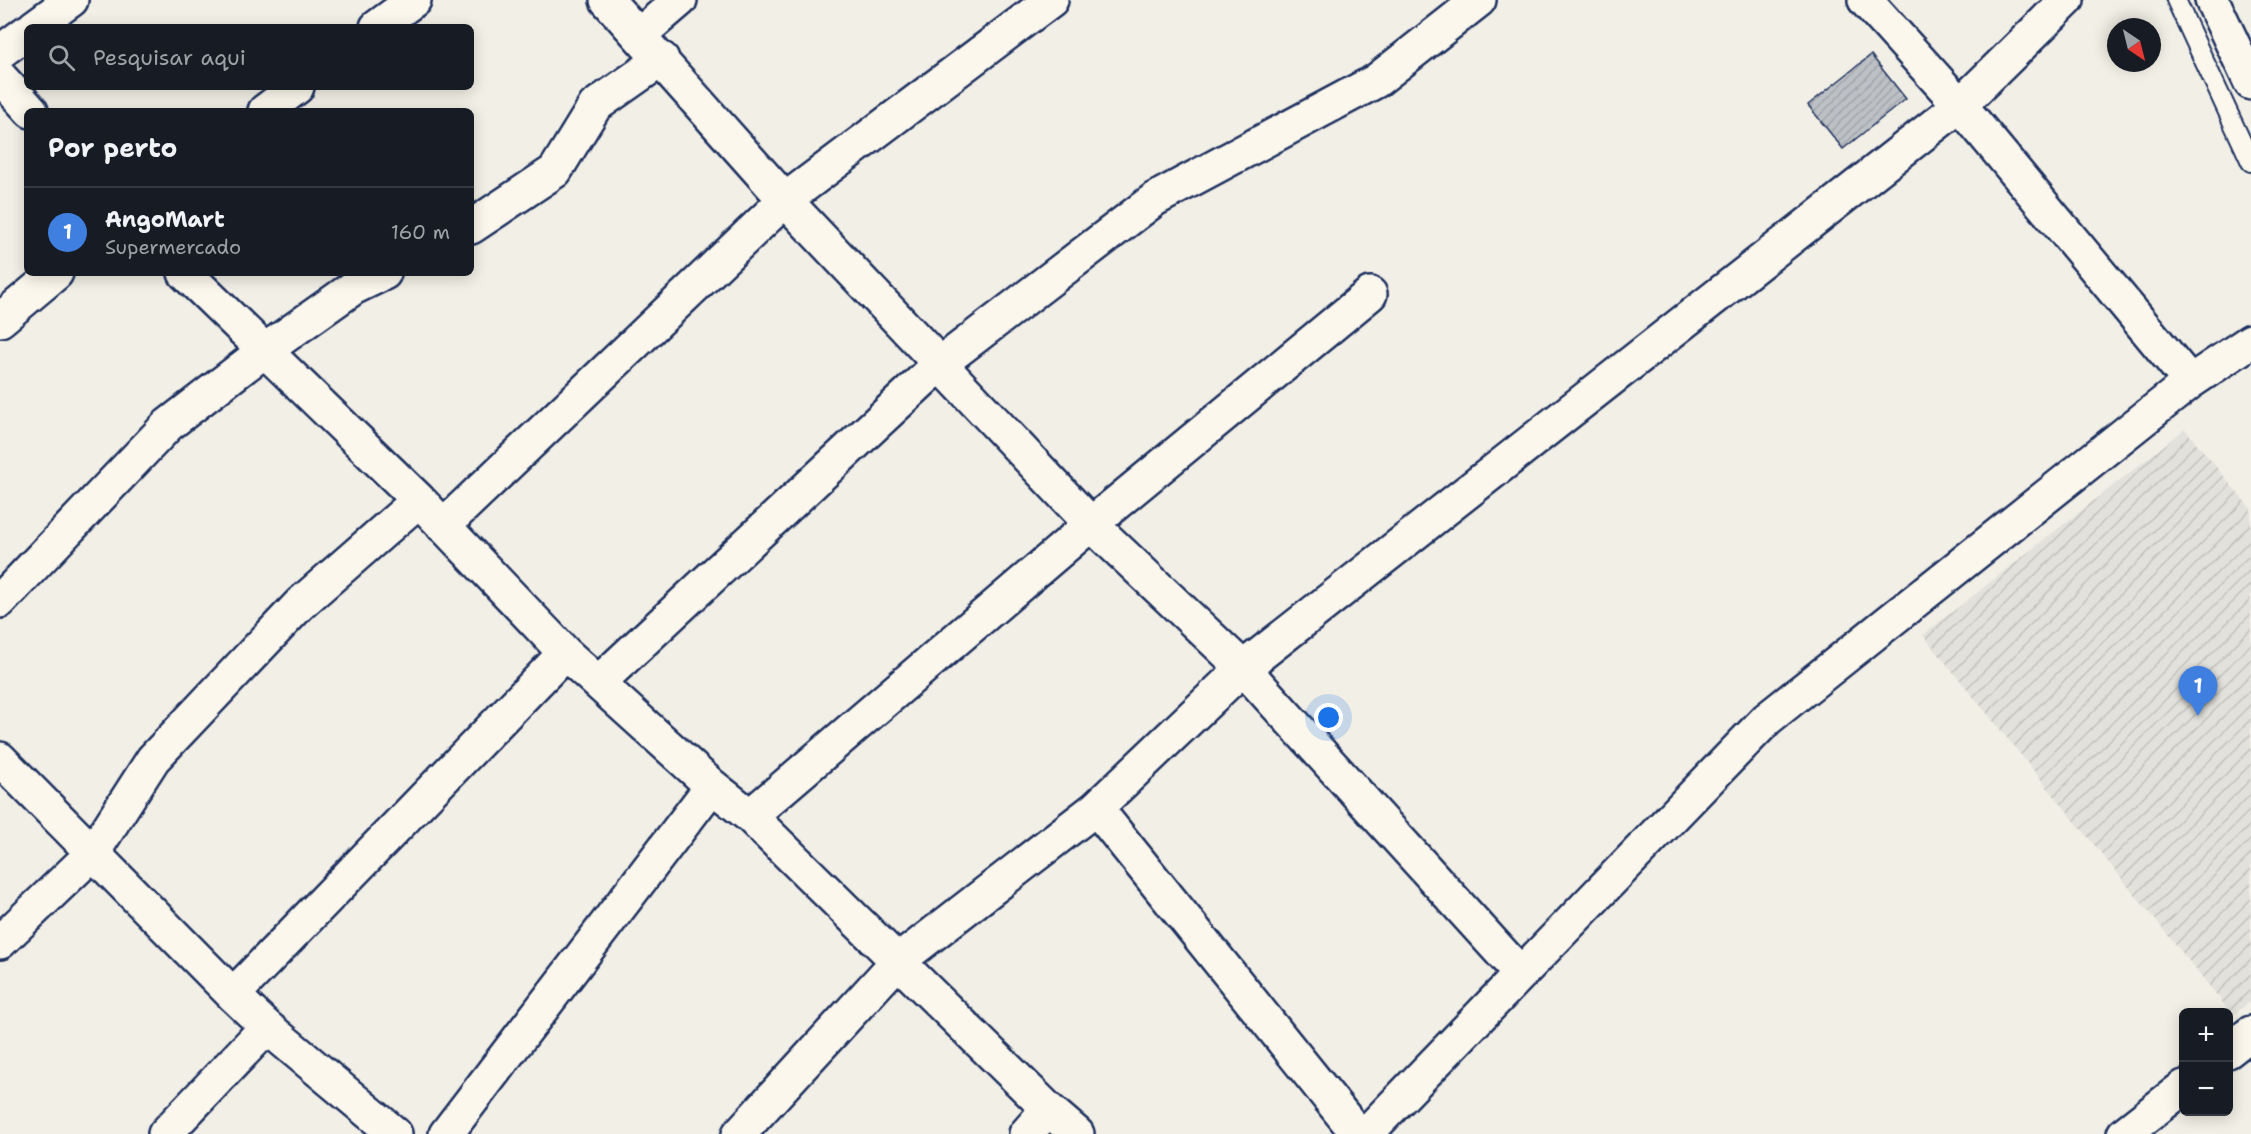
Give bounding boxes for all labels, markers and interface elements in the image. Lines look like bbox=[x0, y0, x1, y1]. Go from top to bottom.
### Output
north arrow bbox=[2107, 18, 2161, 72]
search box bbox=[24, 24, 474, 90]
icon: search bbox=[45, 41, 78, 74]
text: Pesquisar aqui bbox=[93, 43, 246, 72]
text: Por perto bbox=[48, 130, 177, 165]
text: AngoMart bbox=[105, 205, 225, 234]
text: 1 bbox=[63, 219, 72, 245]
text: 160 m bbox=[391, 219, 450, 245]
text: Supermercado bbox=[105, 234, 241, 260]
pin: 1 bbox=[2178, 666, 2218, 716]
your location bbox=[1314, 703, 1343, 732]
map controls bbox=[2179, 1008, 2233, 1116]
button: + bbox=[2179, 1008, 2233, 1062]
button: − bbox=[2179, 1062, 2233, 1116]

